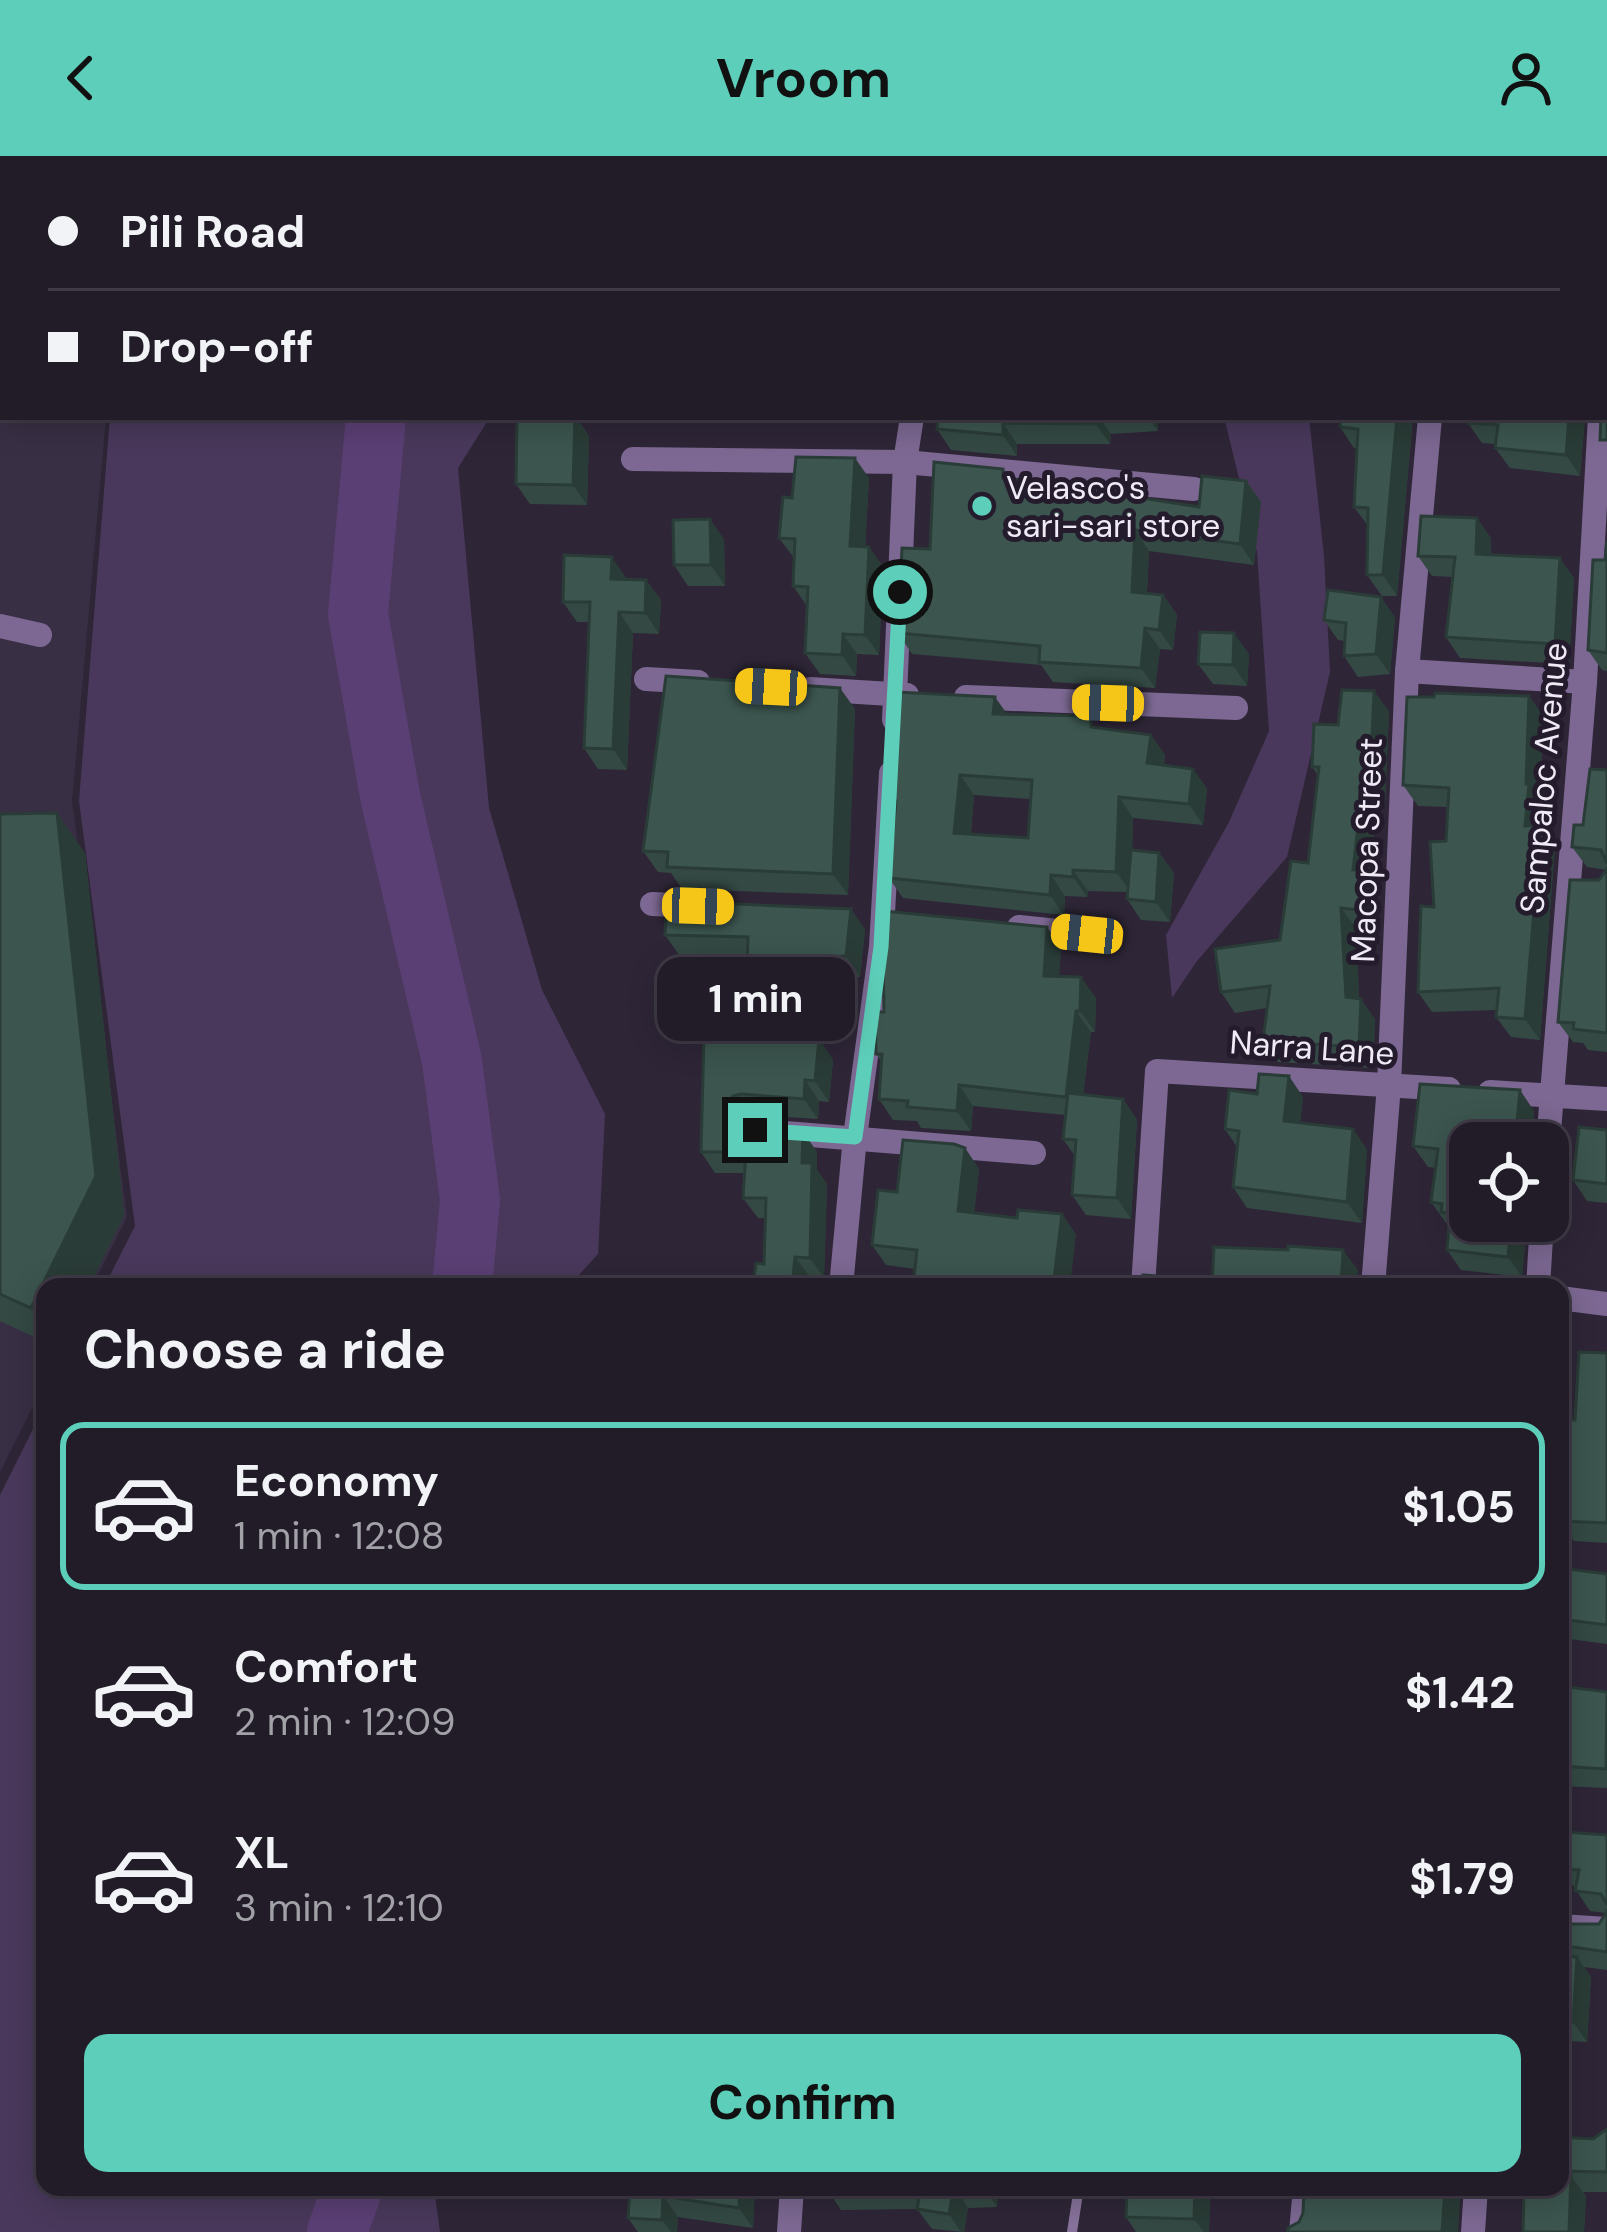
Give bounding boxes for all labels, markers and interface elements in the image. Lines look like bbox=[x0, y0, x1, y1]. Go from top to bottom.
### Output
text: Vroom bbox=[716, 43, 891, 114]
icon: back bbox=[48, 45, 114, 111]
icon: person bbox=[1493, 45, 1559, 111]
text: Pili Road bbox=[120, 202, 305, 261]
text: Drop-off bbox=[120, 317, 314, 376]
place label: Velasco's sari-sari store bbox=[1006, 466, 1220, 547]
marker: Velasco's sari-sari store bbox=[969, 493, 995, 519]
route start bbox=[873, 565, 927, 619]
street label: Sampaloc Avenue bbox=[1510, 641, 1577, 915]
car bbox=[734, 667, 808, 707]
car bbox=[1071, 684, 1145, 722]
street label: Macopa Street bbox=[1341, 737, 1392, 963]
car bbox=[661, 887, 735, 925]
car bbox=[1049, 912, 1125, 956]
callout: 1 min bbox=[656, 956, 854, 1040]
text: 1 min bbox=[709, 973, 803, 1024]
street label: Narra Lane bbox=[1228, 1020, 1396, 1075]
route end bbox=[728, 1103, 782, 1157]
map controls bbox=[1449, 1122, 1569, 1242]
button: locate bbox=[1449, 1122, 1569, 1242]
text: Choose a ride bbox=[84, 1314, 446, 1385]
text: Economy bbox=[234, 1451, 439, 1510]
icon: car bbox=[90, 1452, 198, 1560]
text: $1.05 bbox=[1402, 1477, 1515, 1536]
text: 1 min · 12:08 bbox=[234, 1510, 444, 1561]
text: Comfort bbox=[234, 1637, 418, 1696]
icon: car bbox=[90, 1638, 198, 1746]
text: $1.42 bbox=[1405, 1663, 1515, 1722]
text: 2 min · 12:09 bbox=[234, 1696, 455, 1747]
text: XL bbox=[234, 1823, 289, 1882]
icon: car bbox=[90, 1824, 198, 1932]
text: $1.79 bbox=[1409, 1849, 1515, 1908]
text: 3 min · 12:10 bbox=[234, 1882, 444, 1933]
button: Confirm bbox=[84, 2034, 1521, 2172]

